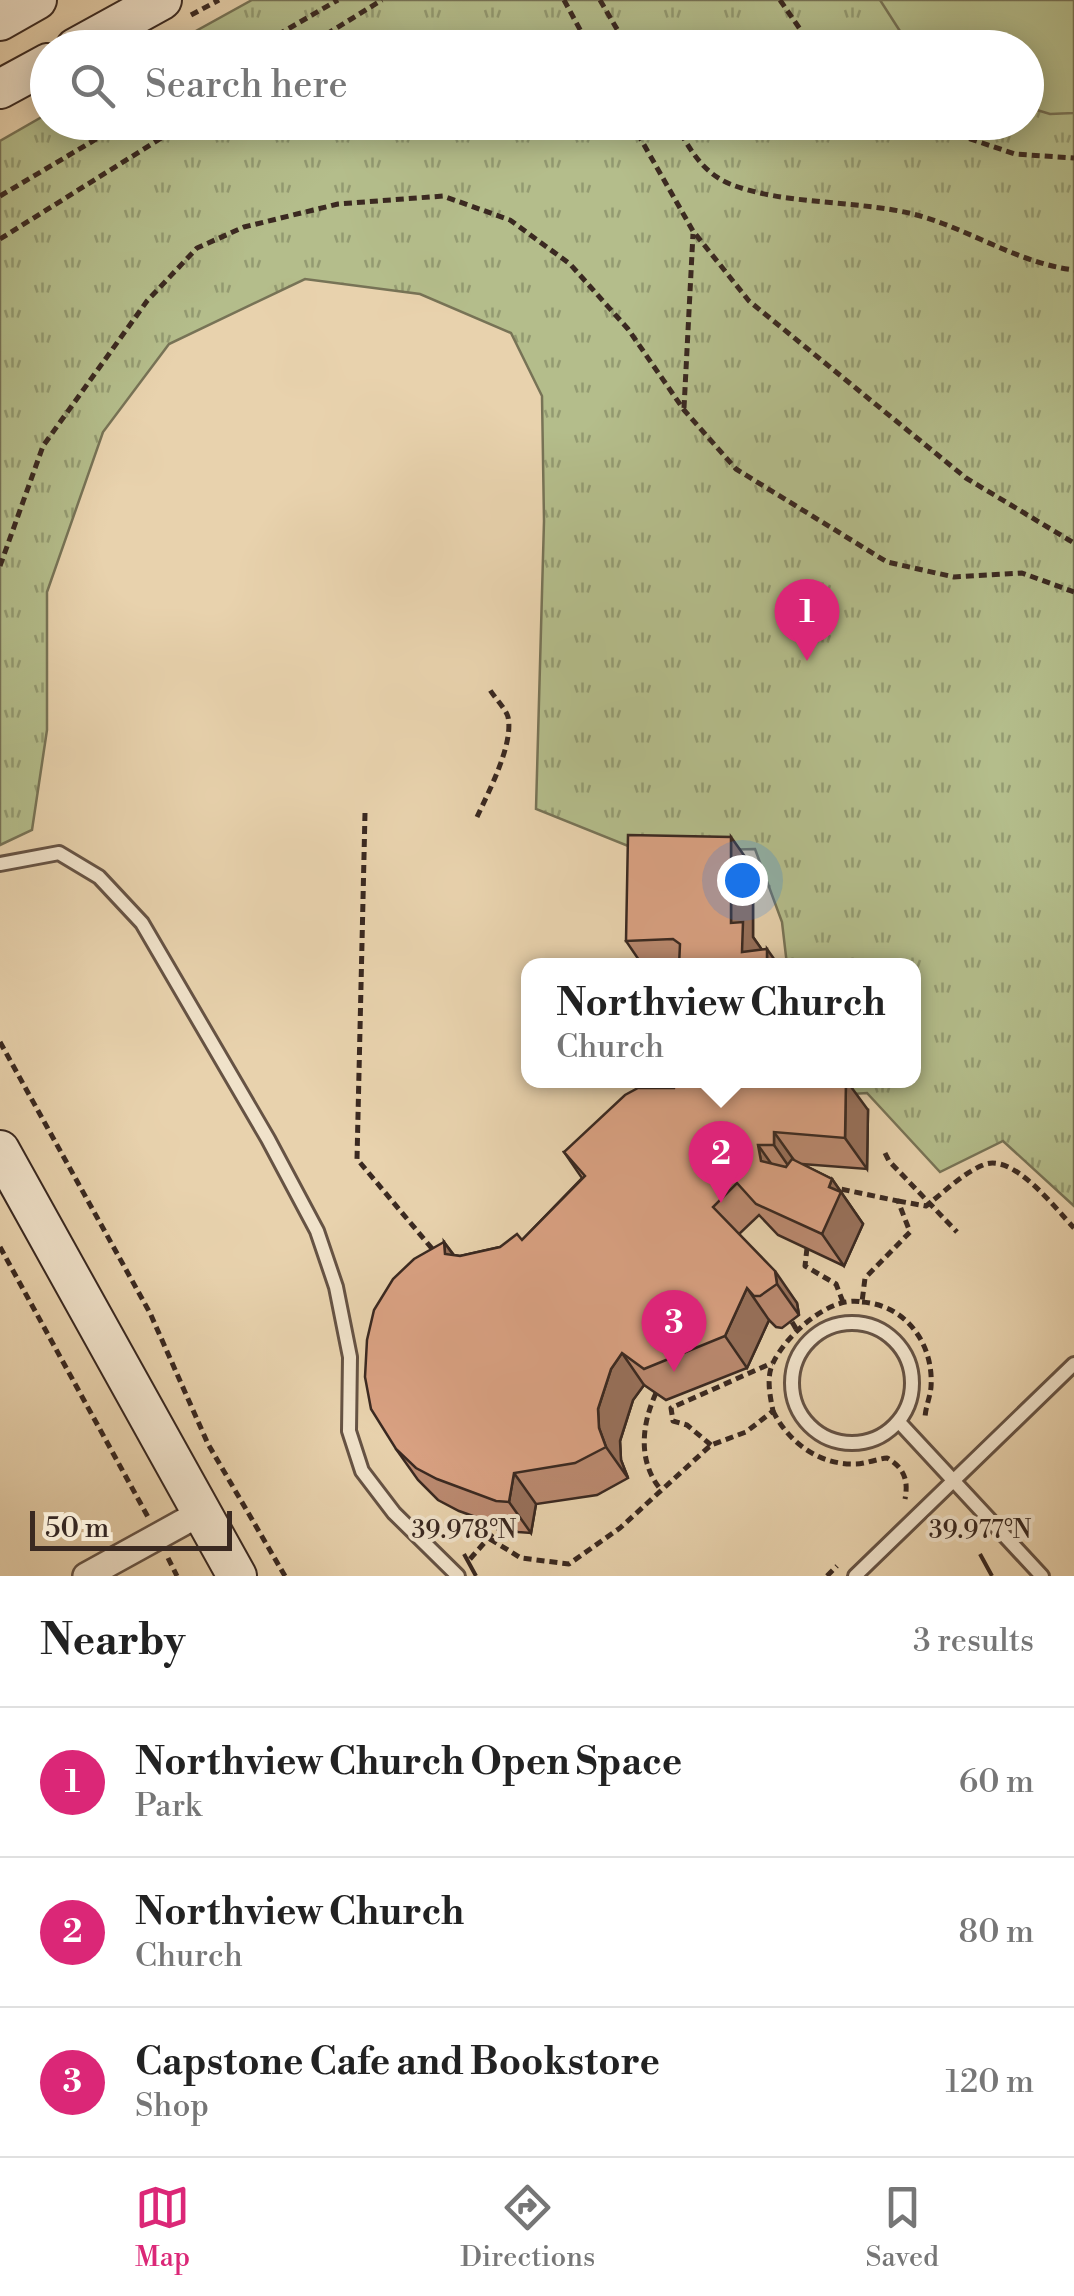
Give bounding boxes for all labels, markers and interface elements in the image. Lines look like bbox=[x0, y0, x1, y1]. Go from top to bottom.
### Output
search box bbox=[30, 30, 1044, 140]
icon: search bbox=[65, 58, 120, 113]
text: Search here bbox=[145, 62, 348, 109]
pin: 1 bbox=[774, 578, 840, 661]
your location bbox=[717, 855, 768, 906]
popup bbox=[521, 958, 921, 1088]
text: Northview Church bbox=[556, 980, 886, 1027]
text: Church bbox=[556, 1027, 664, 1067]
pin: 2 bbox=[688, 1120, 754, 1203]
pin: 3 bbox=[642, 1290, 706, 1372]
scale bar bbox=[30, 1506, 232, 1550]
text: 50 m bbox=[45, 1511, 109, 1546]
text: 39.978°N bbox=[412, 1515, 517, 1546]
text: 39.977°N bbox=[929, 1515, 1032, 1546]
text: Nearby bbox=[40, 1615, 185, 1668]
text: 3 results bbox=[913, 1621, 1034, 1661]
text: Northview Church Open Space bbox=[135, 1739, 682, 1786]
text: 1 bbox=[65, 1762, 80, 1802]
text: 60 m bbox=[959, 1762, 1034, 1802]
text: Park bbox=[135, 1786, 202, 1826]
text: Northview Church bbox=[135, 1889, 464, 1936]
text: 2 bbox=[62, 1912, 83, 1952]
text: 80 m bbox=[959, 1912, 1034, 1952]
text: Church bbox=[135, 1936, 243, 1976]
text: Capstone Cafe and Bookstore bbox=[135, 2039, 660, 2086]
text: 3 bbox=[63, 2062, 82, 2102]
text: 120 m bbox=[945, 2062, 1034, 2102]
text: Shop bbox=[135, 2086, 209, 2126]
tab: Map bbox=[135, 2180, 190, 2275]
tab: Directions bbox=[460, 2180, 595, 2275]
tab: Saved bbox=[865, 2180, 939, 2275]

